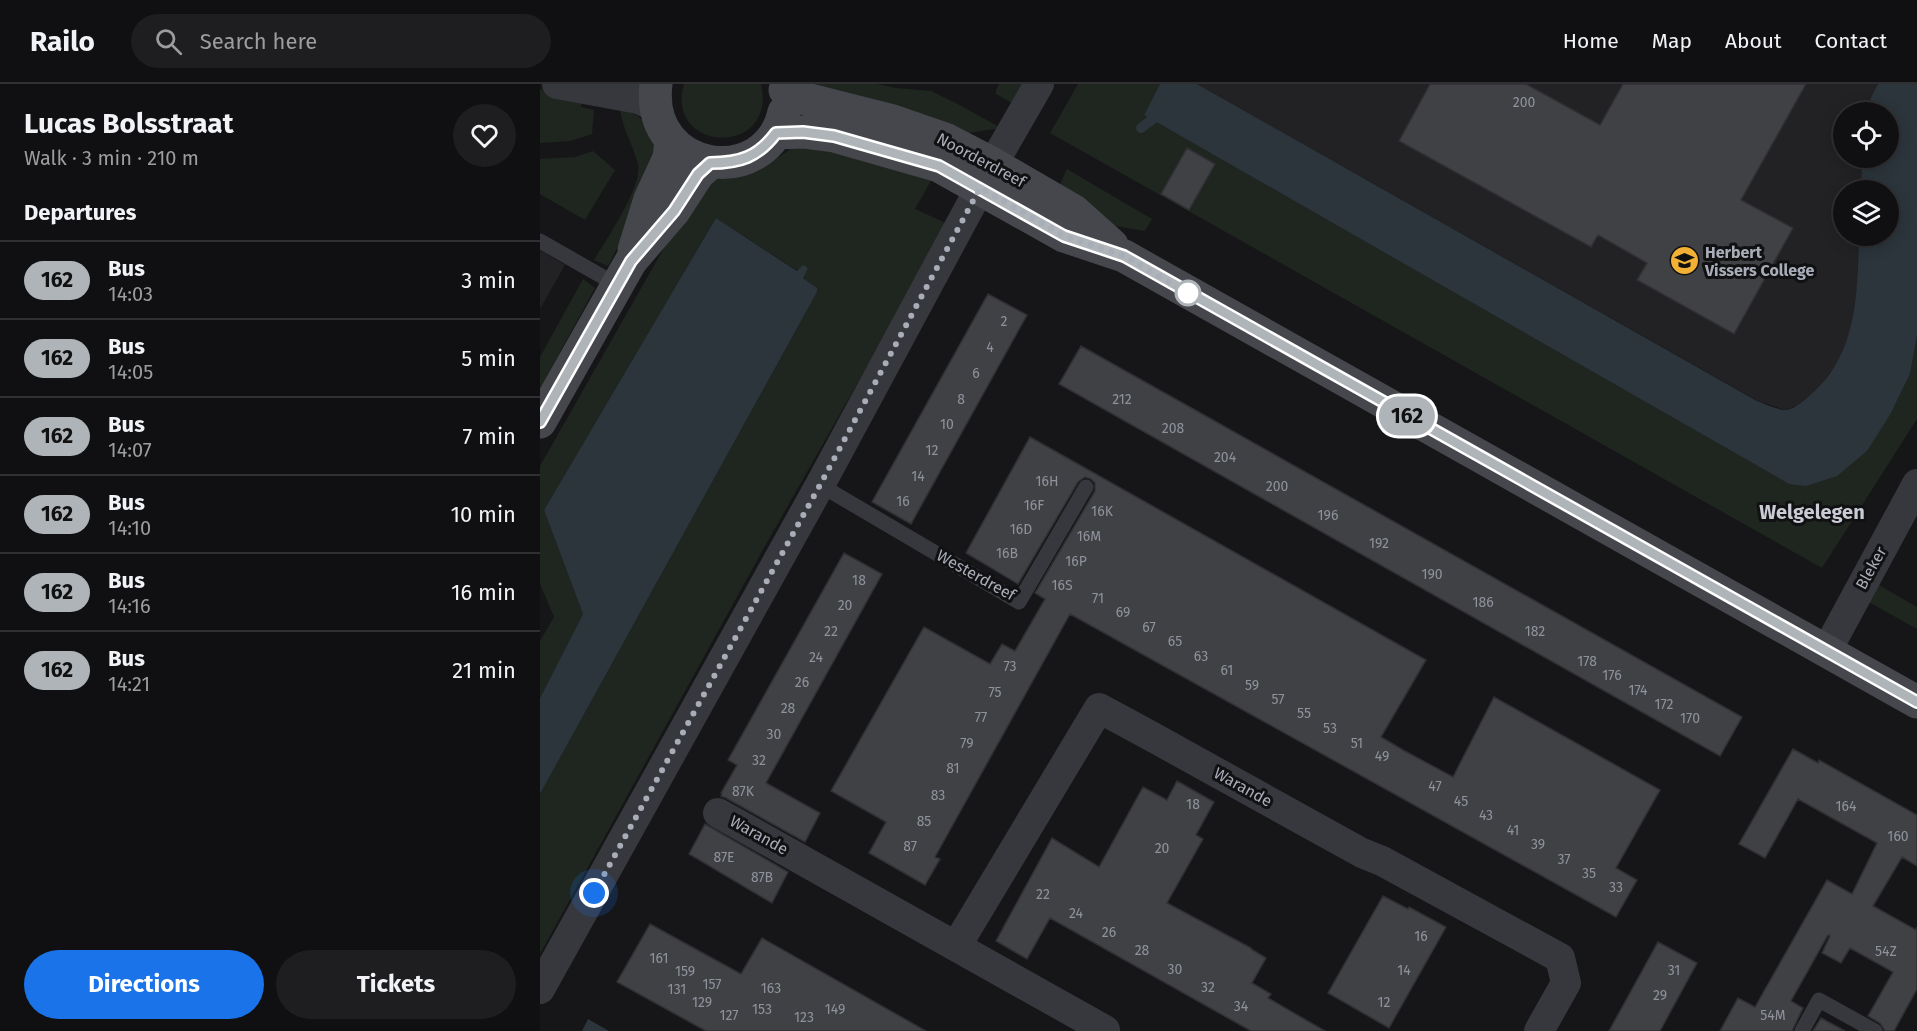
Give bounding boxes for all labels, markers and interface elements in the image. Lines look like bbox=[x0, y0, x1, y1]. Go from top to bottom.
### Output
search box bbox=[131, 14, 551, 68]
text: Railo bbox=[30, 25, 95, 58]
icon: search bbox=[152, 25, 185, 58]
text: Search here bbox=[200, 28, 317, 55]
text: Home bbox=[1563, 28, 1619, 54]
text: Map bbox=[1652, 28, 1692, 54]
text: About bbox=[1725, 28, 1782, 54]
text: Contact bbox=[1815, 28, 1887, 54]
house number: 200 bbox=[1513, 94, 1535, 111]
map controls bbox=[1833, 102, 1899, 246]
button: locate bbox=[1833, 102, 1899, 168]
button: heart bbox=[453, 104, 516, 167]
text: Lucas Bolsstraat bbox=[24, 107, 234, 140]
street label: Noorderdreef bbox=[934, 129, 1030, 192]
text: Walk · 3 min · 210 m bbox=[24, 146, 199, 170]
button: layers bbox=[1833, 180, 1899, 246]
text: Departures bbox=[24, 199, 136, 226]
place label: Herbert Vissers College bbox=[1704, 243, 1814, 280]
school or university icon: Herbert Vissers College bbox=[1668, 245, 1700, 277]
text: Bus bbox=[108, 255, 145, 282]
text: 162 bbox=[41, 267, 73, 293]
text: 3 min bbox=[461, 267, 516, 294]
unlabelled marker bbox=[1175, 280, 1201, 306]
text: 14:03 bbox=[108, 282, 153, 306]
house number: 2 bbox=[1001, 313, 1008, 330]
text: Bus bbox=[108, 333, 145, 360]
house number: 4 bbox=[986, 339, 994, 356]
text: 162 bbox=[41, 345, 73, 371]
text: 5 min bbox=[461, 345, 516, 372]
text: 14:05 bbox=[108, 360, 153, 384]
house number: 6 bbox=[972, 365, 980, 382]
house number: 8 bbox=[957, 391, 965, 408]
house number: 212 bbox=[1112, 391, 1132, 408]
line badge: 162 bbox=[1372, 396, 1442, 436]
text: 162 bbox=[1391, 403, 1423, 429]
text: Bus bbox=[108, 411, 145, 438]
house number: 10 bbox=[940, 416, 954, 433]
house number: 208 bbox=[1162, 420, 1185, 437]
text: 162 bbox=[41, 423, 73, 449]
text: 7 min bbox=[462, 423, 516, 450]
text: 14:07 bbox=[108, 438, 152, 462]
house number: 12 bbox=[926, 442, 939, 459]
house number: 204 bbox=[1214, 449, 1237, 466]
house number: 14 bbox=[911, 468, 925, 485]
house number: 16H bbox=[1035, 473, 1059, 490]
house number: 200 bbox=[1266, 478, 1288, 495]
text: Bus bbox=[108, 489, 145, 516]
house number: 16 bbox=[896, 493, 910, 510]
house number: 16F bbox=[1024, 497, 1044, 514]
district label: Welgelegen bbox=[1759, 500, 1865, 524]
text: 162 bbox=[41, 501, 73, 527]
text: 10 min bbox=[450, 501, 516, 528]
house number: 16K bbox=[1091, 503, 1114, 520]
house number: 196 bbox=[1318, 507, 1338, 524]
text: 14:10 bbox=[108, 516, 151, 540]
house number: 16D bbox=[1010, 521, 1032, 538]
house number: 16M bbox=[1077, 528, 1101, 545]
house number: 192 bbox=[1369, 535, 1389, 552]
street label: Bleker bbox=[1852, 543, 1891, 593]
house number: 16B bbox=[996, 545, 1018, 562]
street label: Westerdreef bbox=[933, 546, 1020, 605]
house number: 16P bbox=[1065, 553, 1087, 570]
house number: 190 bbox=[1421, 566, 1443, 583]
text: Bus bbox=[108, 567, 145, 594]
house number: 18 bbox=[852, 572, 866, 589]
house number: 16S bbox=[1051, 577, 1073, 594]
text: 162 bbox=[41, 579, 73, 605]
text: 16 min bbox=[451, 579, 516, 606]
house number: 71 bbox=[1092, 590, 1104, 607]
text: 14:16 bbox=[108, 594, 151, 618]
house number: 186 bbox=[1472, 594, 1494, 611]
house number: 20 bbox=[838, 597, 853, 614]
house number: 69 bbox=[1116, 604, 1130, 621]
house number: 67 bbox=[1142, 619, 1156, 636]
house number: 22 bbox=[824, 623, 838, 640]
house number: 182 bbox=[1525, 623, 1545, 640]
house number: 65 bbox=[1168, 633, 1182, 650]
text: Bus bbox=[108, 645, 145, 672]
house number: 63 bbox=[1194, 648, 1208, 665]
house number: 24 bbox=[809, 649, 824, 666]
house number: 178 bbox=[1577, 653, 1597, 670]
text: 162 bbox=[41, 657, 73, 683]
text: 21 min bbox=[452, 657, 516, 684]
house number: 73 bbox=[1003, 658, 1017, 675]
house number: 61 bbox=[1221, 662, 1233, 679]
house number: 176 bbox=[1602, 667, 1622, 684]
text: 14:21 bbox=[108, 672, 150, 696]
house number: 26 bbox=[795, 674, 809, 691]
house number: 59 bbox=[1245, 677, 1259, 694]
house number: 174 bbox=[1628, 682, 1648, 699]
house number: 75 bbox=[988, 684, 1002, 701]
house number: 57 bbox=[1272, 691, 1284, 708]
house number: 172 bbox=[1655, 696, 1674, 713]
house number: 28 bbox=[781, 700, 796, 717]
house number: 55 bbox=[1297, 705, 1311, 722]
house number: 77 bbox=[975, 709, 987, 726]
house number: 170 bbox=[1680, 710, 1700, 727]
house number: 53 bbox=[1323, 720, 1337, 737]
house number: 30 bbox=[767, 726, 782, 743]
house number: 79 bbox=[960, 735, 974, 752]
house number: 51 bbox=[1351, 735, 1363, 752]
house number: 49 bbox=[1375, 748, 1389, 765]
house number: 32 bbox=[752, 752, 766, 769]
house number: 81 bbox=[946, 760, 960, 777]
street label: Warande bbox=[1211, 763, 1275, 811]
house number: 47 bbox=[1428, 778, 1442, 795]
house number: 87K bbox=[732, 783, 755, 800]
house number: 83 bbox=[931, 787, 945, 804]
house number: 45 bbox=[1454, 793, 1468, 810]
house number: 18 bbox=[1186, 796, 1200, 813]
house number: 164 bbox=[1836, 798, 1857, 815]
house number: 43 bbox=[1479, 807, 1493, 824]
street label: Warande bbox=[727, 811, 791, 859]
house number: 85 bbox=[917, 813, 931, 830]
house number: 41 bbox=[1507, 822, 1519, 839]
house number: 160 bbox=[1887, 828, 1909, 845]
house number: 39 bbox=[1531, 836, 1545, 853]
house number: 87 bbox=[903, 838, 917, 855]
house number: 20 bbox=[1155, 840, 1170, 857]
house number: 87E bbox=[713, 849, 735, 866]
house number: 37 bbox=[1557, 851, 1571, 868]
house number: 35 bbox=[1582, 865, 1596, 882]
house number: 87B bbox=[751, 869, 773, 886]
your location bbox=[579, 878, 609, 908]
house number: 33 bbox=[1609, 879, 1623, 896]
house number: 22 bbox=[1036, 886, 1050, 903]
house number: 24 bbox=[1069, 905, 1084, 922]
house number: 26 bbox=[1102, 924, 1116, 941]
house number: 16 bbox=[1414, 928, 1428, 945]
house number: 28 bbox=[1135, 942, 1150, 959]
house number: 54Z bbox=[1875, 943, 1897, 960]
button: Directions bbox=[24, 950, 264, 1019]
button: Tickets bbox=[276, 950, 516, 1019]
house number: 161 bbox=[650, 950, 668, 967]
house number: 30 bbox=[1168, 961, 1183, 978]
house number: 14 bbox=[1397, 962, 1411, 979]
house number: 31 bbox=[1668, 962, 1680, 979]
house number: 159 bbox=[675, 963, 695, 980]
house number: 157 bbox=[703, 976, 721, 993]
house number: 32 bbox=[1201, 979, 1215, 996]
house number: 163 bbox=[761, 980, 781, 997]
house number: 131 bbox=[668, 981, 686, 998]
house number: 29 bbox=[1653, 987, 1667, 1004]
house number: 129 bbox=[692, 994, 712, 1011]
house number: 12 bbox=[1378, 994, 1391, 1011]
house number: 34 bbox=[1234, 998, 1249, 1015]
house number: 153 bbox=[752, 1001, 772, 1018]
house number: 149 bbox=[825, 1001, 845, 1018]
house number: 127 bbox=[719, 1007, 739, 1024]
house number: 54M bbox=[1760, 1007, 1786, 1024]
house number: 123 bbox=[794, 1009, 814, 1026]

